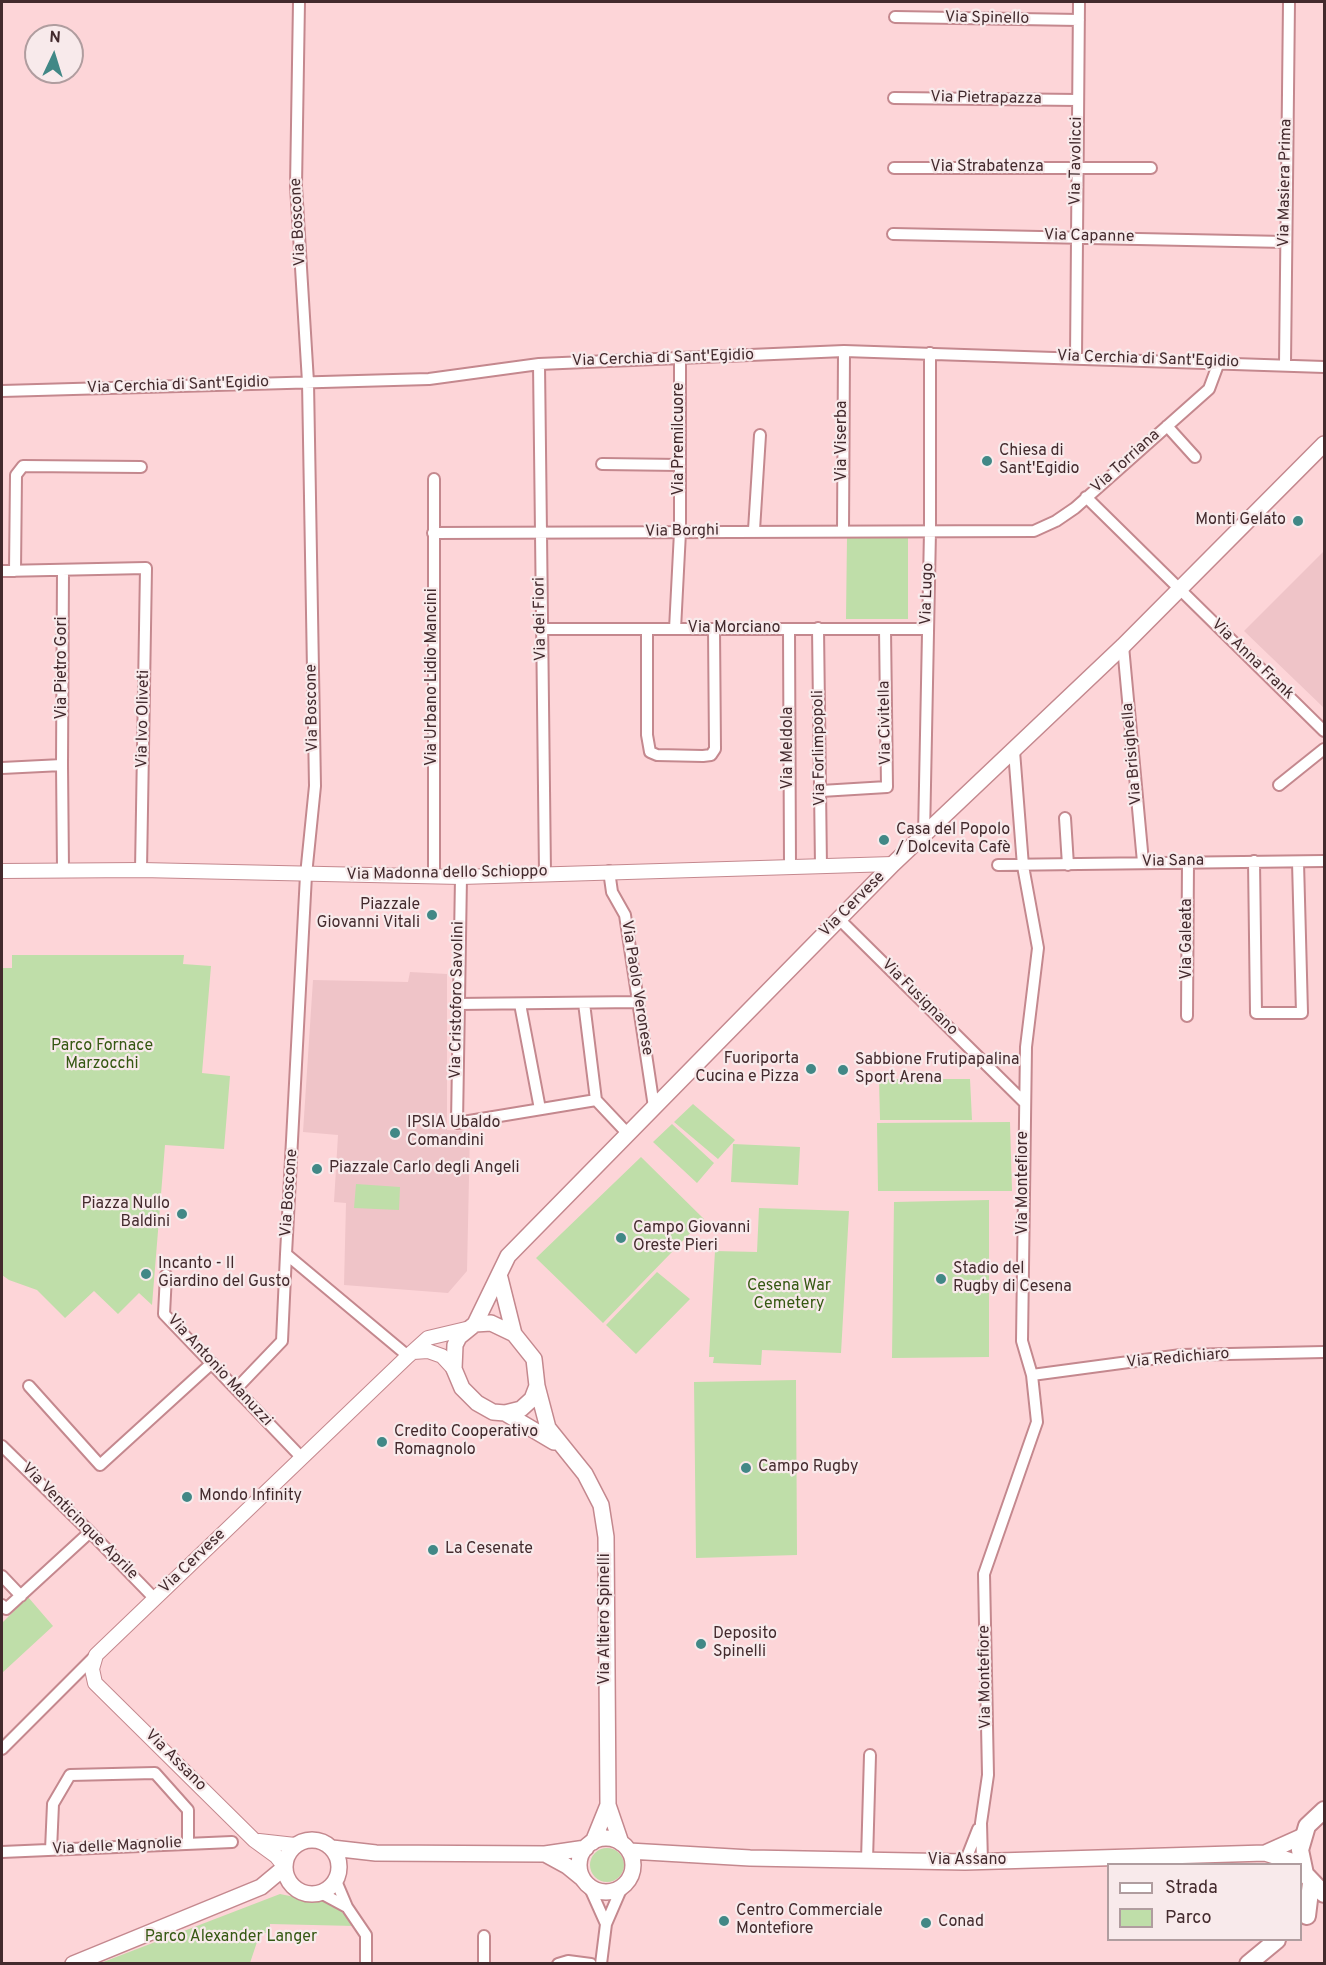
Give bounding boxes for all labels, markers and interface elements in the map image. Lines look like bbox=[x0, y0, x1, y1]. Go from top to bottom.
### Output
street label: Via Spinello bbox=[945, 9, 1029, 29]
north arrow bbox=[24, 24, 84, 84]
text: N bbox=[49, 28, 62, 48]
street label: Via Pietrapazza bbox=[930, 88, 1042, 110]
street label: Via Tavolicci bbox=[1067, 116, 1087, 206]
street label: Via Masiera Prima bbox=[1275, 119, 1297, 247]
street label: Via Strabatenza bbox=[930, 158, 1044, 178]
street label: Via Boscone bbox=[287, 177, 311, 267]
street label: Via Capanne bbox=[1044, 227, 1134, 247]
street label: Via Cerchia di Sant'Egidio bbox=[572, 346, 754, 372]
street label: Via Cerchia di Sant'Egidio bbox=[1057, 347, 1239, 373]
street label: Via Cerchia di Sant'Egidio bbox=[87, 373, 269, 399]
street label: Via Premilcuore bbox=[670, 382, 690, 496]
street label: Via Viserba bbox=[833, 400, 853, 482]
street label: Via Torriana bbox=[1088, 426, 1164, 498]
place label: Chiesa di Sant'Egidio bbox=[999, 442, 1080, 480]
marker: Chiesa di Sant'Egidio bbox=[980, 454, 994, 468]
place label: Monti Gelato bbox=[1195, 511, 1286, 531]
marker: Monti Gelato bbox=[1291, 514, 1305, 528]
street label: Via Borghi bbox=[645, 522, 719, 542]
street label: Via Lugo bbox=[917, 562, 939, 626]
street label: Via dei Fiori bbox=[531, 577, 551, 661]
street label: Via Urbano Lidio Mancini bbox=[423, 588, 443, 766]
street label: Via Pietro Gori bbox=[53, 616, 73, 720]
street label: Via Anna Frank bbox=[1207, 616, 1297, 704]
street label: Via Morciano bbox=[687, 619, 781, 639]
street label: Via Boscone bbox=[303, 664, 323, 752]
street label: Via Ivo Oliveti bbox=[134, 670, 154, 768]
street label: Via Civitella bbox=[876, 681, 896, 765]
street label: Via Forlimpopoli bbox=[809, 690, 831, 806]
street label: Via Brisighella bbox=[1119, 702, 1147, 806]
street label: Via Meldola bbox=[779, 707, 799, 789]
place label: Casa del Popolo / Dolcevita Cafè bbox=[896, 821, 1011, 859]
marker: Casa del Popolo / Dolcevita Cafè bbox=[877, 833, 891, 847]
street label: Via Sana bbox=[1142, 852, 1204, 872]
street label: Via Madonna dello Schioppo bbox=[346, 863, 548, 885]
street label: Via Cervese bbox=[816, 868, 890, 942]
place label: Piazzale Giovanni Vitali bbox=[316, 896, 420, 934]
street label: Via Galeata bbox=[1178, 898, 1198, 980]
marker: Piazzale Giovanni Vitali bbox=[425, 908, 439, 922]
street label: Via Paolo Veronese bbox=[616, 919, 656, 1057]
street label: Via Cristoforo Savolini bbox=[447, 921, 469, 1079]
street label: Via Fusignano bbox=[877, 956, 961, 1040]
park label: Parco Fornace Marzocchi bbox=[51, 1037, 153, 1075]
place label: Fuoriporta Cucina e Pizza bbox=[695, 1050, 799, 1088]
place label: Sabbione Frutipapalina Sport Arena bbox=[855, 1051, 1019, 1089]
marker: Fuoriporta Cucina e Pizza bbox=[804, 1062, 818, 1076]
marker: Sabbione Frutipapalina Sport Arena bbox=[836, 1063, 850, 1077]
place label: IPSIA Ubaldo Comandini bbox=[407, 1114, 500, 1152]
marker: IPSIA Ubaldo Comandini bbox=[388, 1126, 402, 1140]
street label: Via Montefiore bbox=[1014, 1131, 1034, 1235]
street label: Via Boscone bbox=[277, 1148, 303, 1238]
place label: Piazzale Carlo degli Angeli bbox=[329, 1159, 520, 1179]
marker: Piazzale Carlo degli Angeli bbox=[310, 1162, 324, 1176]
place label: Piazza Nullo Baldini bbox=[81, 1195, 170, 1233]
marker: Piazza Nullo Baldini bbox=[175, 1207, 189, 1221]
place label: Campo Giovanni Oreste Pieri bbox=[633, 1219, 750, 1257]
marker: Campo Giovanni Oreste Pieri bbox=[614, 1231, 628, 1245]
place label: Incanto - Il Giardino del Gusto bbox=[158, 1255, 290, 1293]
place label: Stadio del Rugby di Cesena bbox=[953, 1260, 1072, 1298]
marker: Incanto - Il Giardino del Gusto bbox=[139, 1267, 153, 1281]
marker: Stadio del Rugby di Cesena bbox=[934, 1272, 948, 1286]
park label: Cesena War Cemetery bbox=[747, 1277, 831, 1315]
street label: Via Antonio Manuzzi bbox=[162, 1311, 276, 1431]
street label: Via Redichiaro bbox=[1126, 1345, 1230, 1373]
place label: Credito Cooperativo Romagnolo bbox=[394, 1423, 538, 1461]
marker: Credito Cooperativo Romagnolo bbox=[375, 1435, 389, 1449]
place label: Campo Rugby bbox=[758, 1458, 858, 1478]
street label: Via Venticinque Aprile bbox=[17, 1460, 141, 1584]
marker: Campo Rugby bbox=[739, 1461, 753, 1475]
place label: Mondo Infinity bbox=[199, 1487, 302, 1507]
marker: Mondo Infinity bbox=[180, 1490, 194, 1504]
street label: Via Cervese bbox=[156, 1526, 230, 1598]
place label: La Cesenate bbox=[445, 1540, 533, 1560]
marker: La Cesenate bbox=[426, 1543, 440, 1557]
street label: Via Altiero Spinelli bbox=[596, 1553, 616, 1685]
place label: Deposito Spinelli bbox=[713, 1625, 777, 1663]
street label: Via Montefiore bbox=[975, 1625, 997, 1729]
marker: Deposito Spinelli bbox=[694, 1637, 708, 1651]
street label: Via Assano bbox=[140, 1726, 210, 1796]
street label: Via delle Magnolie bbox=[51, 1834, 183, 1860]
street label: Via Assano bbox=[927, 1851, 1007, 1871]
legend bbox=[1107, 1863, 1302, 1941]
text: Strada bbox=[1165, 1877, 1218, 1900]
place label: Centro Commerciale Montefiore bbox=[736, 1902, 883, 1940]
text: Parco bbox=[1165, 1907, 1211, 1930]
place label: Conad bbox=[938, 1913, 984, 1933]
marker: Centro Commerciale Montefiore bbox=[717, 1914, 731, 1928]
marker: Conad bbox=[919, 1916, 933, 1930]
park label: Parco Alexander Langer bbox=[145, 1928, 317, 1948]

